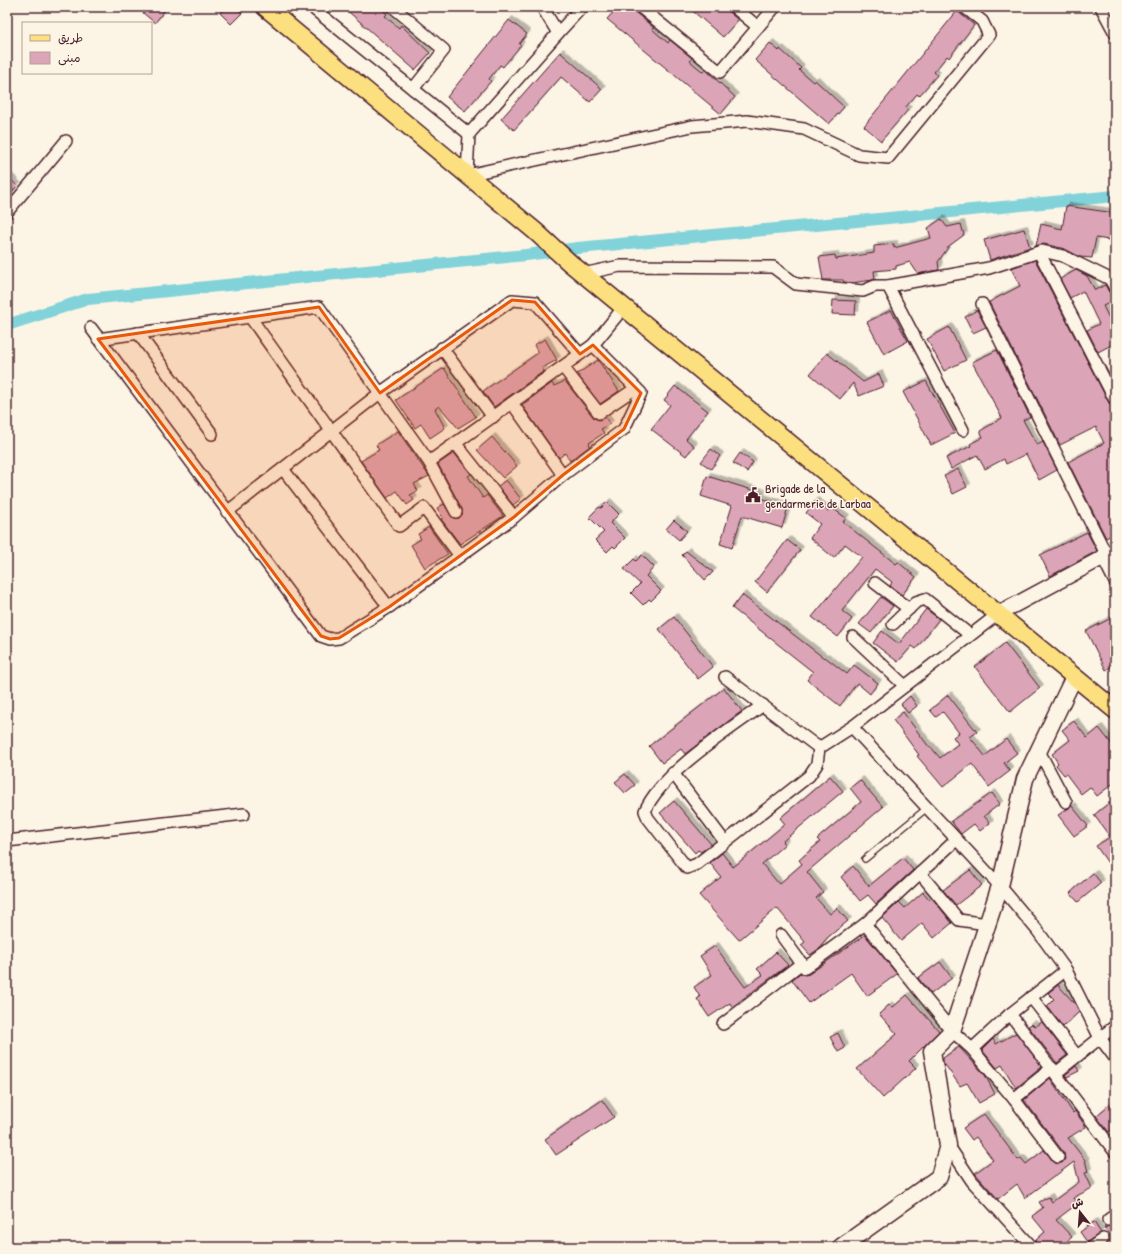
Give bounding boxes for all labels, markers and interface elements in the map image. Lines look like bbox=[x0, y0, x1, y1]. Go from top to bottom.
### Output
legend bbox=[22, 22, 152, 74]
text: طريق bbox=[58, 29, 83, 46]
text: مبنى bbox=[58, 49, 81, 66]
place label: Brigade de la gendarmerie de Larbaa bbox=[765, 479, 871, 512]
public building icon: Brigade de la gendarmerie de Larbaa bbox=[744, 486, 762, 504]
north arrow bbox=[1060, 1192, 1100, 1232]
text: ش bbox=[1069, 1194, 1085, 1211]

